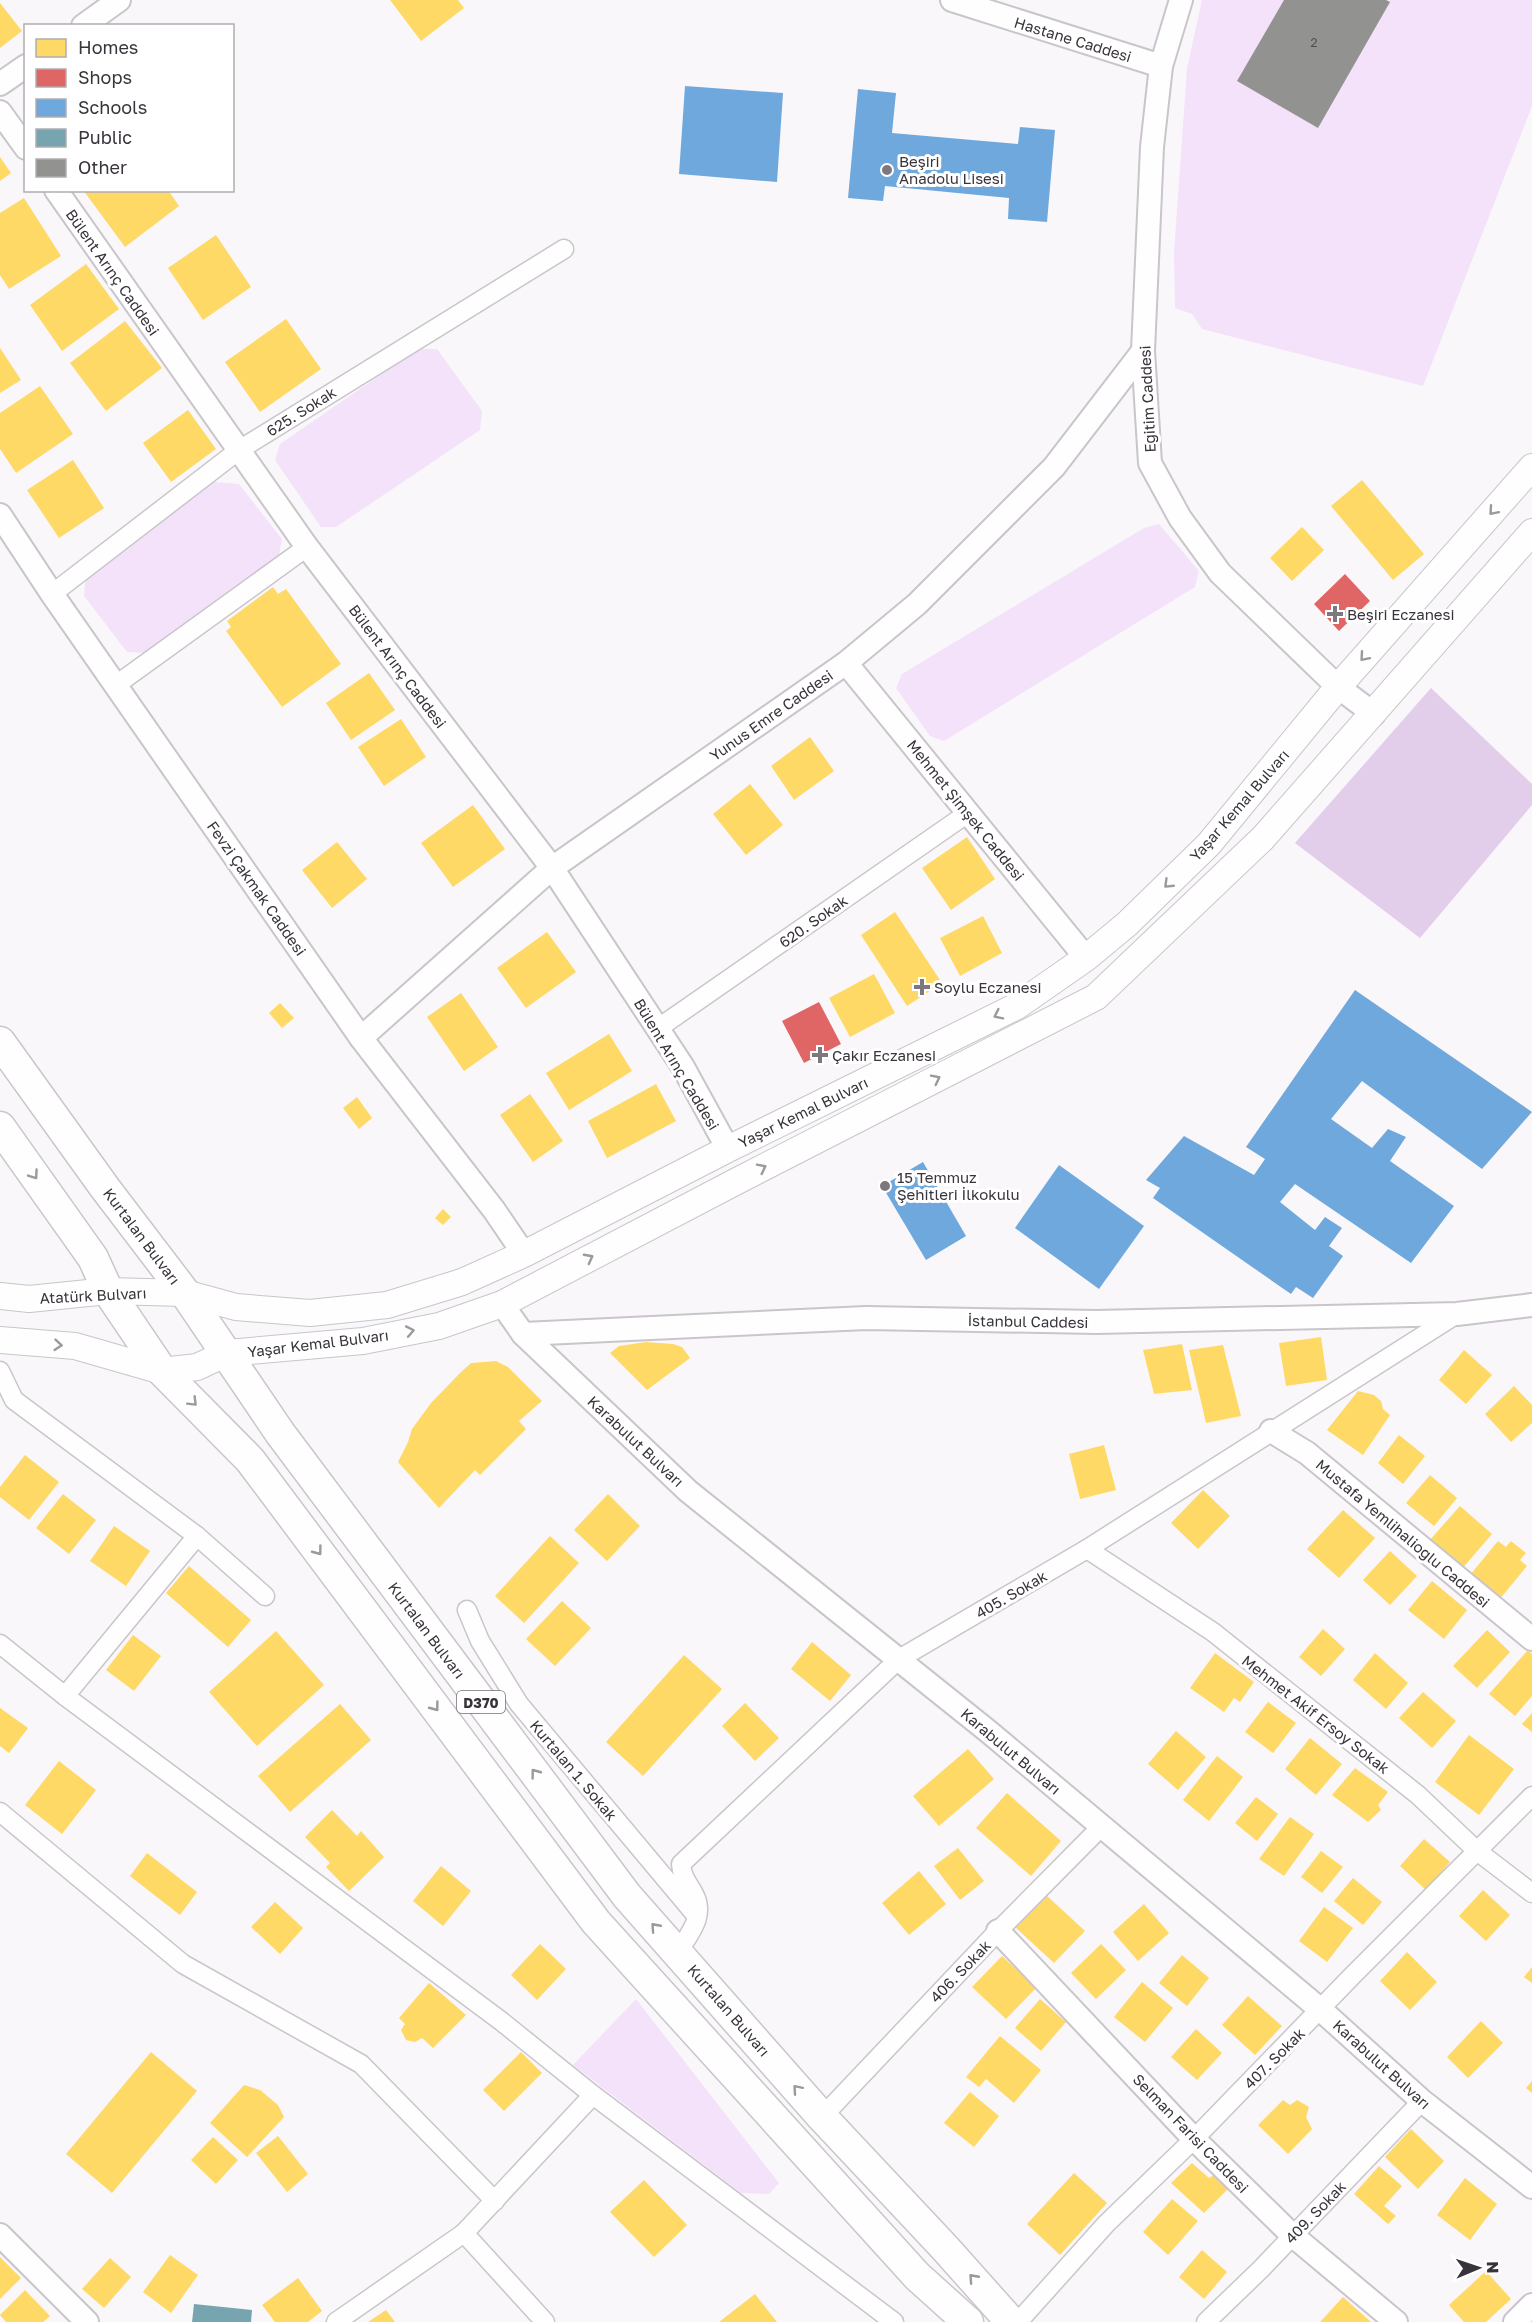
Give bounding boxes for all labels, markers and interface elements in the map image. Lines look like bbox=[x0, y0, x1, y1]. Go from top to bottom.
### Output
street label: Hastane Caddesi bbox=[1012, 13, 1134, 65]
legend bbox=[24, 24, 234, 192]
house number: 2 bbox=[1311, 35, 1318, 50]
text: Homes bbox=[78, 36, 138, 58]
text: Shops bbox=[78, 66, 132, 88]
text: Schools bbox=[78, 96, 147, 118]
text: Public bbox=[78, 126, 132, 148]
place label: Beşiri Anadolu Lisesi bbox=[899, 152, 1004, 187]
text: Other bbox=[78, 156, 127, 178]
marker: Beşiri Anadolu Lisesi bbox=[880, 163, 894, 177]
street label: Bülent Arınç Caddesi bbox=[63, 205, 163, 339]
street label: Eğitim Caddesi bbox=[1135, 345, 1159, 453]
street label: 625. Sokak bbox=[263, 382, 340, 439]
one-way arrow bbox=[1489, 504, 1500, 515]
street label: Bülent Arınç Caddesi bbox=[346, 601, 450, 731]
place label: Beşiri Eczanesi bbox=[1347, 605, 1455, 623]
marker: Beşiri Eczanesi bbox=[1328, 607, 1342, 621]
one-way arrow bbox=[1360, 650, 1371, 661]
street label: Yunus Emre Caddesi bbox=[706, 666, 836, 764]
street label: Mehmet Şimşek Caddesi bbox=[904, 736, 1028, 884]
street label: Yaşar Kemal Bulvarı bbox=[1186, 746, 1292, 864]
street label: Fevzi Çakmak Caddesi bbox=[204, 817, 310, 959]
one-way arrow bbox=[1165, 876, 1176, 887]
street label: 620. Sokak bbox=[775, 891, 851, 951]
place label: Soylu Eczanesi bbox=[934, 978, 1042, 996]
marker: Soylu Eczanesi bbox=[915, 980, 929, 994]
street label: Bülent Arınç Caddesi bbox=[631, 995, 723, 1133]
one-way arrow bbox=[993, 1008, 1004, 1020]
place label: Çakır Eczanesi bbox=[832, 1046, 936, 1064]
marker: Çakır Eczanesi bbox=[813, 1048, 827, 1062]
street label: Yaşar Kemal Bulvarı bbox=[735, 1073, 871, 1151]
one-way arrow bbox=[929, 1075, 940, 1086]
one-way arrow bbox=[756, 1163, 767, 1175]
one-way arrow bbox=[27, 1168, 38, 1179]
place label: 15 Temmuz Şehitleri İlkokulu bbox=[897, 1168, 1020, 1203]
marker: 15 Temmuz Şehitleri İlkokulu bbox=[878, 1179, 892, 1193]
street label: Kurtalan Bulvarı bbox=[100, 1184, 184, 1288]
one-way arrow bbox=[583, 1254, 593, 1265]
street label: Atatürk Bulvarı bbox=[39, 1283, 147, 1307]
street label: İstanbul Caddesi bbox=[967, 1311, 1089, 1331]
street label: Yaşar Kemal Bulvarı bbox=[246, 1325, 390, 1361]
one-way arrow bbox=[404, 1325, 414, 1338]
one-way arrow bbox=[54, 1338, 63, 1351]
street label: Karabulut Bulvarı bbox=[584, 1392, 688, 1490]
one-way arrow bbox=[186, 1396, 197, 1406]
street label: Mustafa Yemlihalioğlu Caddesi bbox=[1313, 1455, 1493, 1611]
one-way arrow bbox=[311, 1545, 322, 1556]
street label: 405. Sokak bbox=[972, 1566, 1050, 1622]
street label: Kurtalan Bulvarı bbox=[385, 1578, 469, 1682]
street label: Mehmet Akif Ersoy Sokak bbox=[1239, 1651, 1394, 1777]
road number: D370 bbox=[457, 1691, 505, 1713]
one-way arrow bbox=[428, 1701, 439, 1712]
street label: Karabulut Bulvarı bbox=[957, 1704, 1065, 1798]
street label: Kurtalan 1. Sokak bbox=[527, 1716, 622, 1824]
one-way arrow bbox=[531, 1769, 542, 1780]
one-way arrow bbox=[651, 1923, 662, 1933]
street label: 406. Sokak bbox=[926, 1936, 995, 2006]
street label: Kurtalan Bulvarı bbox=[684, 1960, 774, 2060]
street label: Karabulut Bulvarı bbox=[1330, 2016, 1434, 2112]
street label: 407. Sokak bbox=[1240, 2024, 1308, 2092]
street label: Selman Farisi Caddesi bbox=[1130, 2070, 1252, 2196]
one-way arrow bbox=[793, 2085, 804, 2096]
street label: 409. Sokak bbox=[1281, 2177, 1350, 2247]
north arrow bbox=[1448, 2238, 1508, 2298]
text: N bbox=[1483, 2261, 1503, 2274]
one-way arrow bbox=[969, 2274, 980, 2285]

